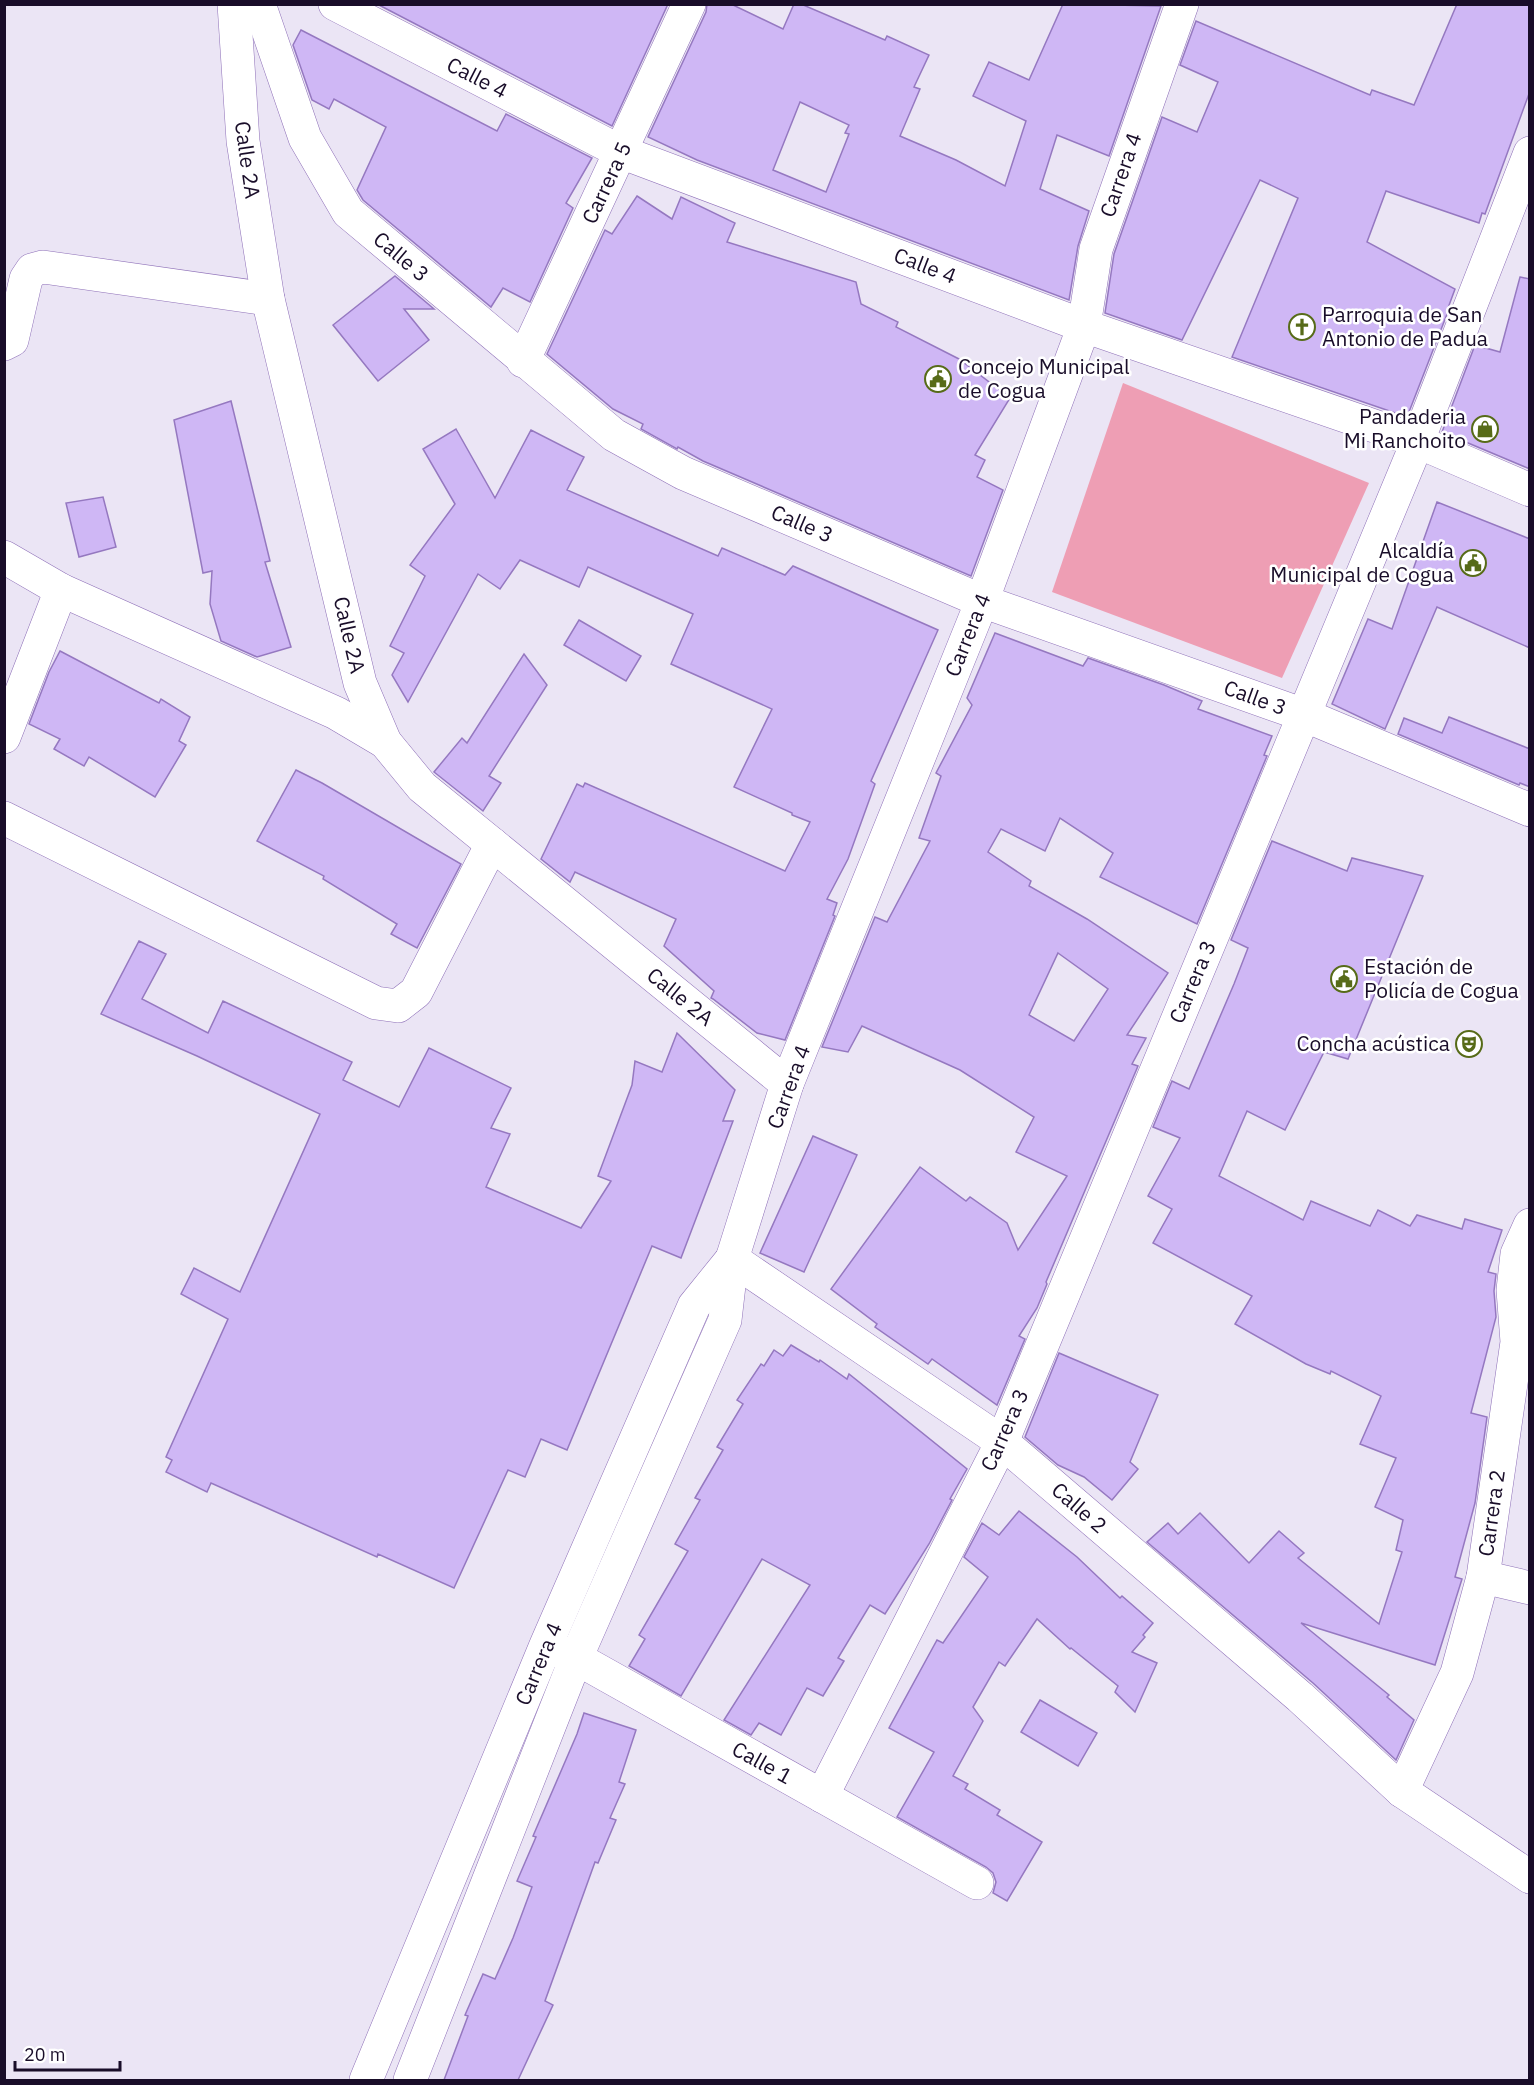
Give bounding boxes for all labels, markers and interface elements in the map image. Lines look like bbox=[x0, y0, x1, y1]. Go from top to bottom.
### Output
street label: Calle 4 bbox=[442, 50, 513, 104]
street label: Calle 2A bbox=[229, 119, 267, 200]
street label: Carrera 4 bbox=[1093, 129, 1148, 221]
street label: Carrera 5 bbox=[575, 137, 637, 228]
street label: Calle 3 bbox=[368, 225, 435, 288]
street label: Calle 4 bbox=[890, 240, 961, 290]
place label: Parroquia de San Antonio de Padua bbox=[1322, 300, 1488, 352]
church icon: Parroquia de San Antonio de Padua bbox=[1287, 312, 1317, 342]
place label: Concejo Municipal de Cogua bbox=[958, 352, 1130, 404]
public building icon: Concejo Municipal de Cogua bbox=[923, 364, 953, 394]
place label: Pandaderia Mi Ranchoito bbox=[1344, 402, 1466, 454]
shop icon: Pandaderia Mi Ranchoito bbox=[1470, 414, 1500, 444]
street label: Calle 3 bbox=[767, 498, 838, 549]
place label: Alcaldía Municipal de Cogua bbox=[1270, 536, 1454, 588]
public building icon: Alcaldía Municipal de Cogua bbox=[1458, 548, 1488, 578]
street label: Carrera 4 bbox=[938, 589, 996, 680]
street label: Calle 2A bbox=[328, 594, 372, 676]
street label: Calle 3 bbox=[1220, 673, 1291, 721]
street label: Carrera 3 bbox=[1162, 936, 1222, 1027]
place label: Estación de Policía de Cogua bbox=[1364, 952, 1519, 1004]
street label: Calle 2A bbox=[641, 961, 720, 1032]
public building icon: Estación de Policía de Cogua bbox=[1329, 964, 1359, 994]
place label: Concha acústica bbox=[1296, 1029, 1450, 1057]
theatre icon: Concha acústica bbox=[1454, 1029, 1484, 1059]
street label: Carrera 4 bbox=[760, 1041, 816, 1133]
street label: Carrera 3 bbox=[974, 1384, 1035, 1475]
street label: Carrera 2 bbox=[1471, 1468, 1511, 1558]
street label: Calle 2 bbox=[1046, 1475, 1113, 1539]
street label: Carrera 4 bbox=[508, 1618, 568, 1709]
street label: Calle 1 bbox=[727, 1734, 798, 1790]
scale bar bbox=[15, 2034, 120, 2072]
text: 20 m bbox=[24, 2043, 66, 2066]

